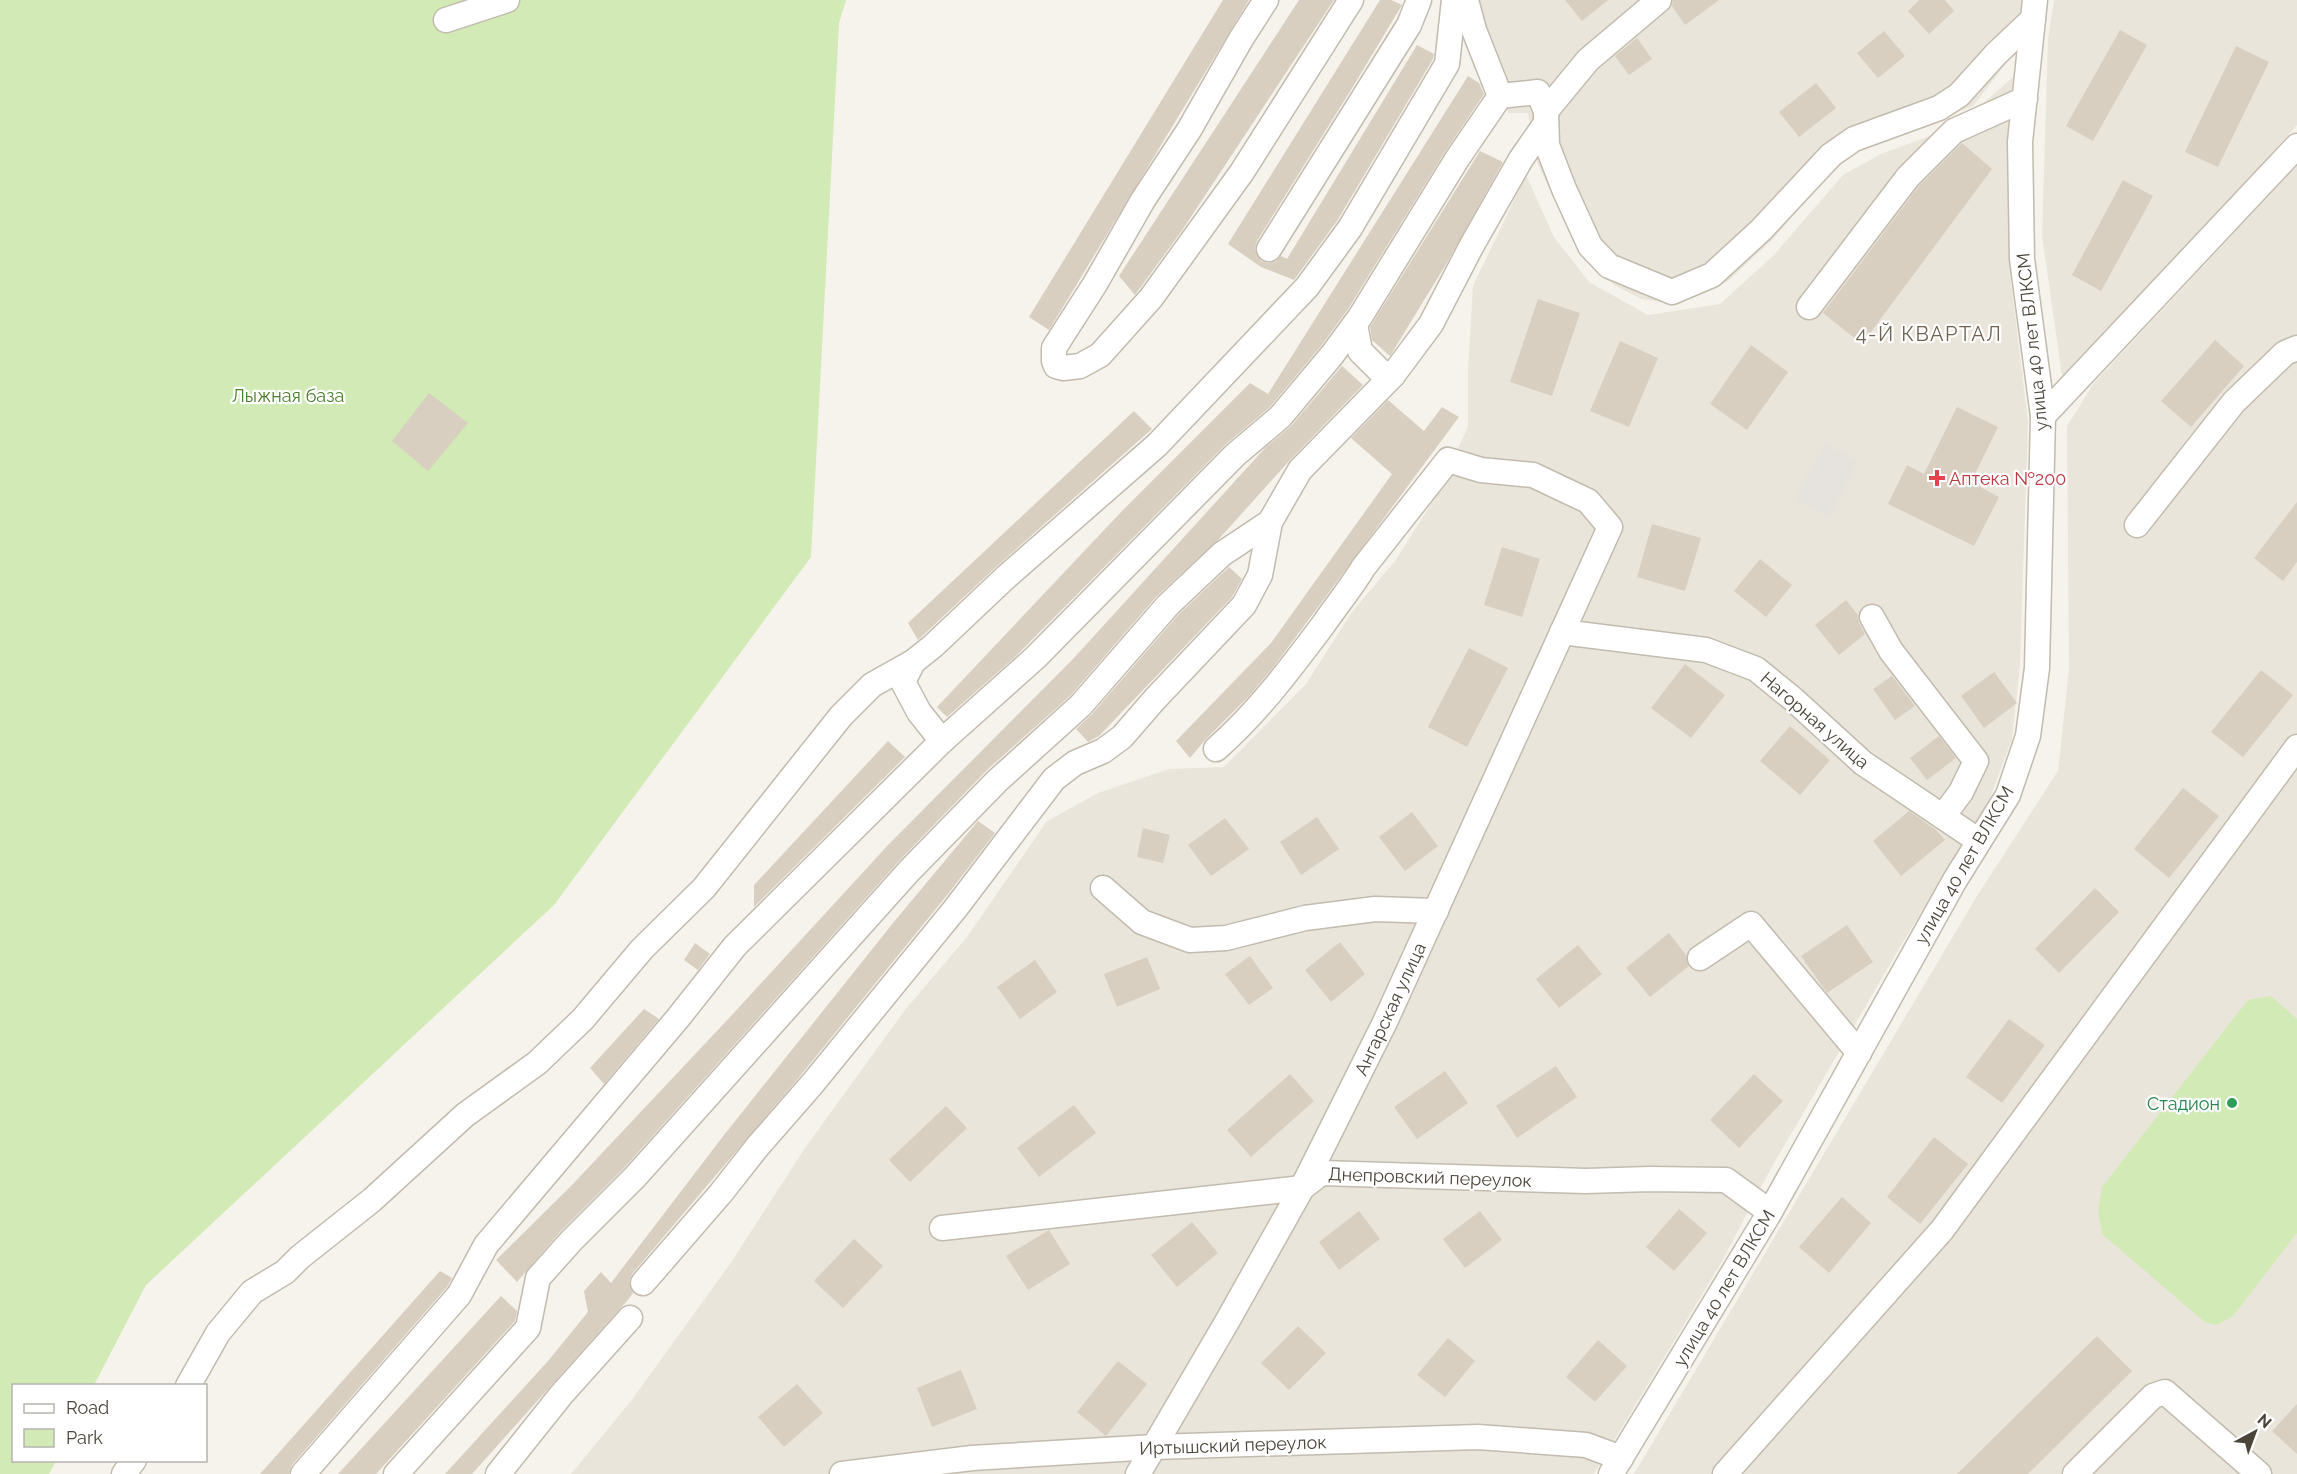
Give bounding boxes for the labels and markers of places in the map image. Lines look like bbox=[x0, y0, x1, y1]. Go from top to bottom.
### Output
place label: Аптека №200 bbox=[1949, 468, 2066, 489]
marker: Аптека №200 bbox=[1930, 471, 1944, 485]
place label: Стадион bbox=[2147, 1093, 2220, 1114]
marker: Стадион bbox=[2225, 1096, 2239, 1110]

